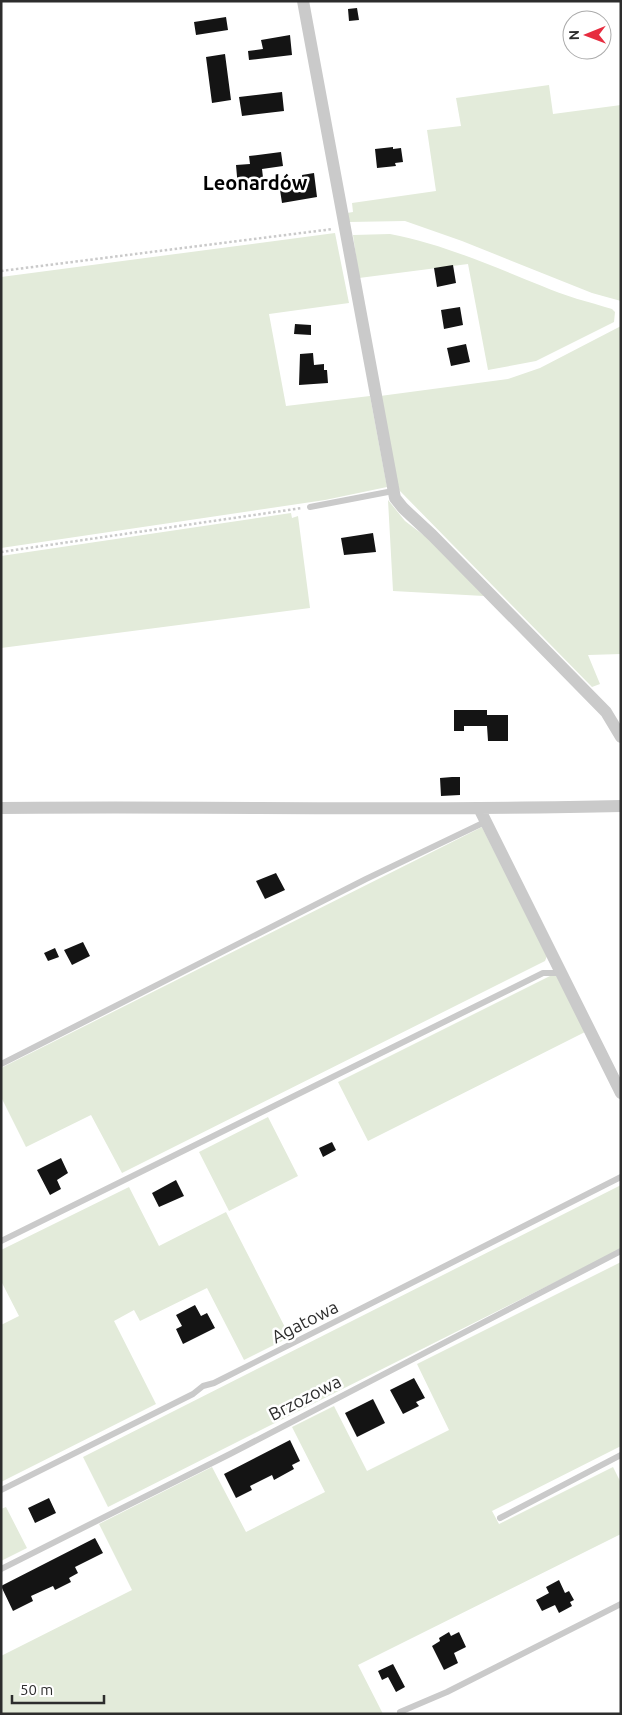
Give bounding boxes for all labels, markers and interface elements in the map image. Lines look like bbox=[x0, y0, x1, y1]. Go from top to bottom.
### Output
north arrow bbox=[562, 10, 612, 60]
text: N bbox=[566, 30, 582, 41]
district label: Leonardów bbox=[203, 171, 308, 194]
street label: Agatowa bbox=[268, 1296, 341, 1346]
street label: Brzozowa bbox=[265, 1370, 344, 1424]
scale bar bbox=[12, 1672, 105, 1704]
text: 50 m bbox=[20, 1681, 53, 1698]

